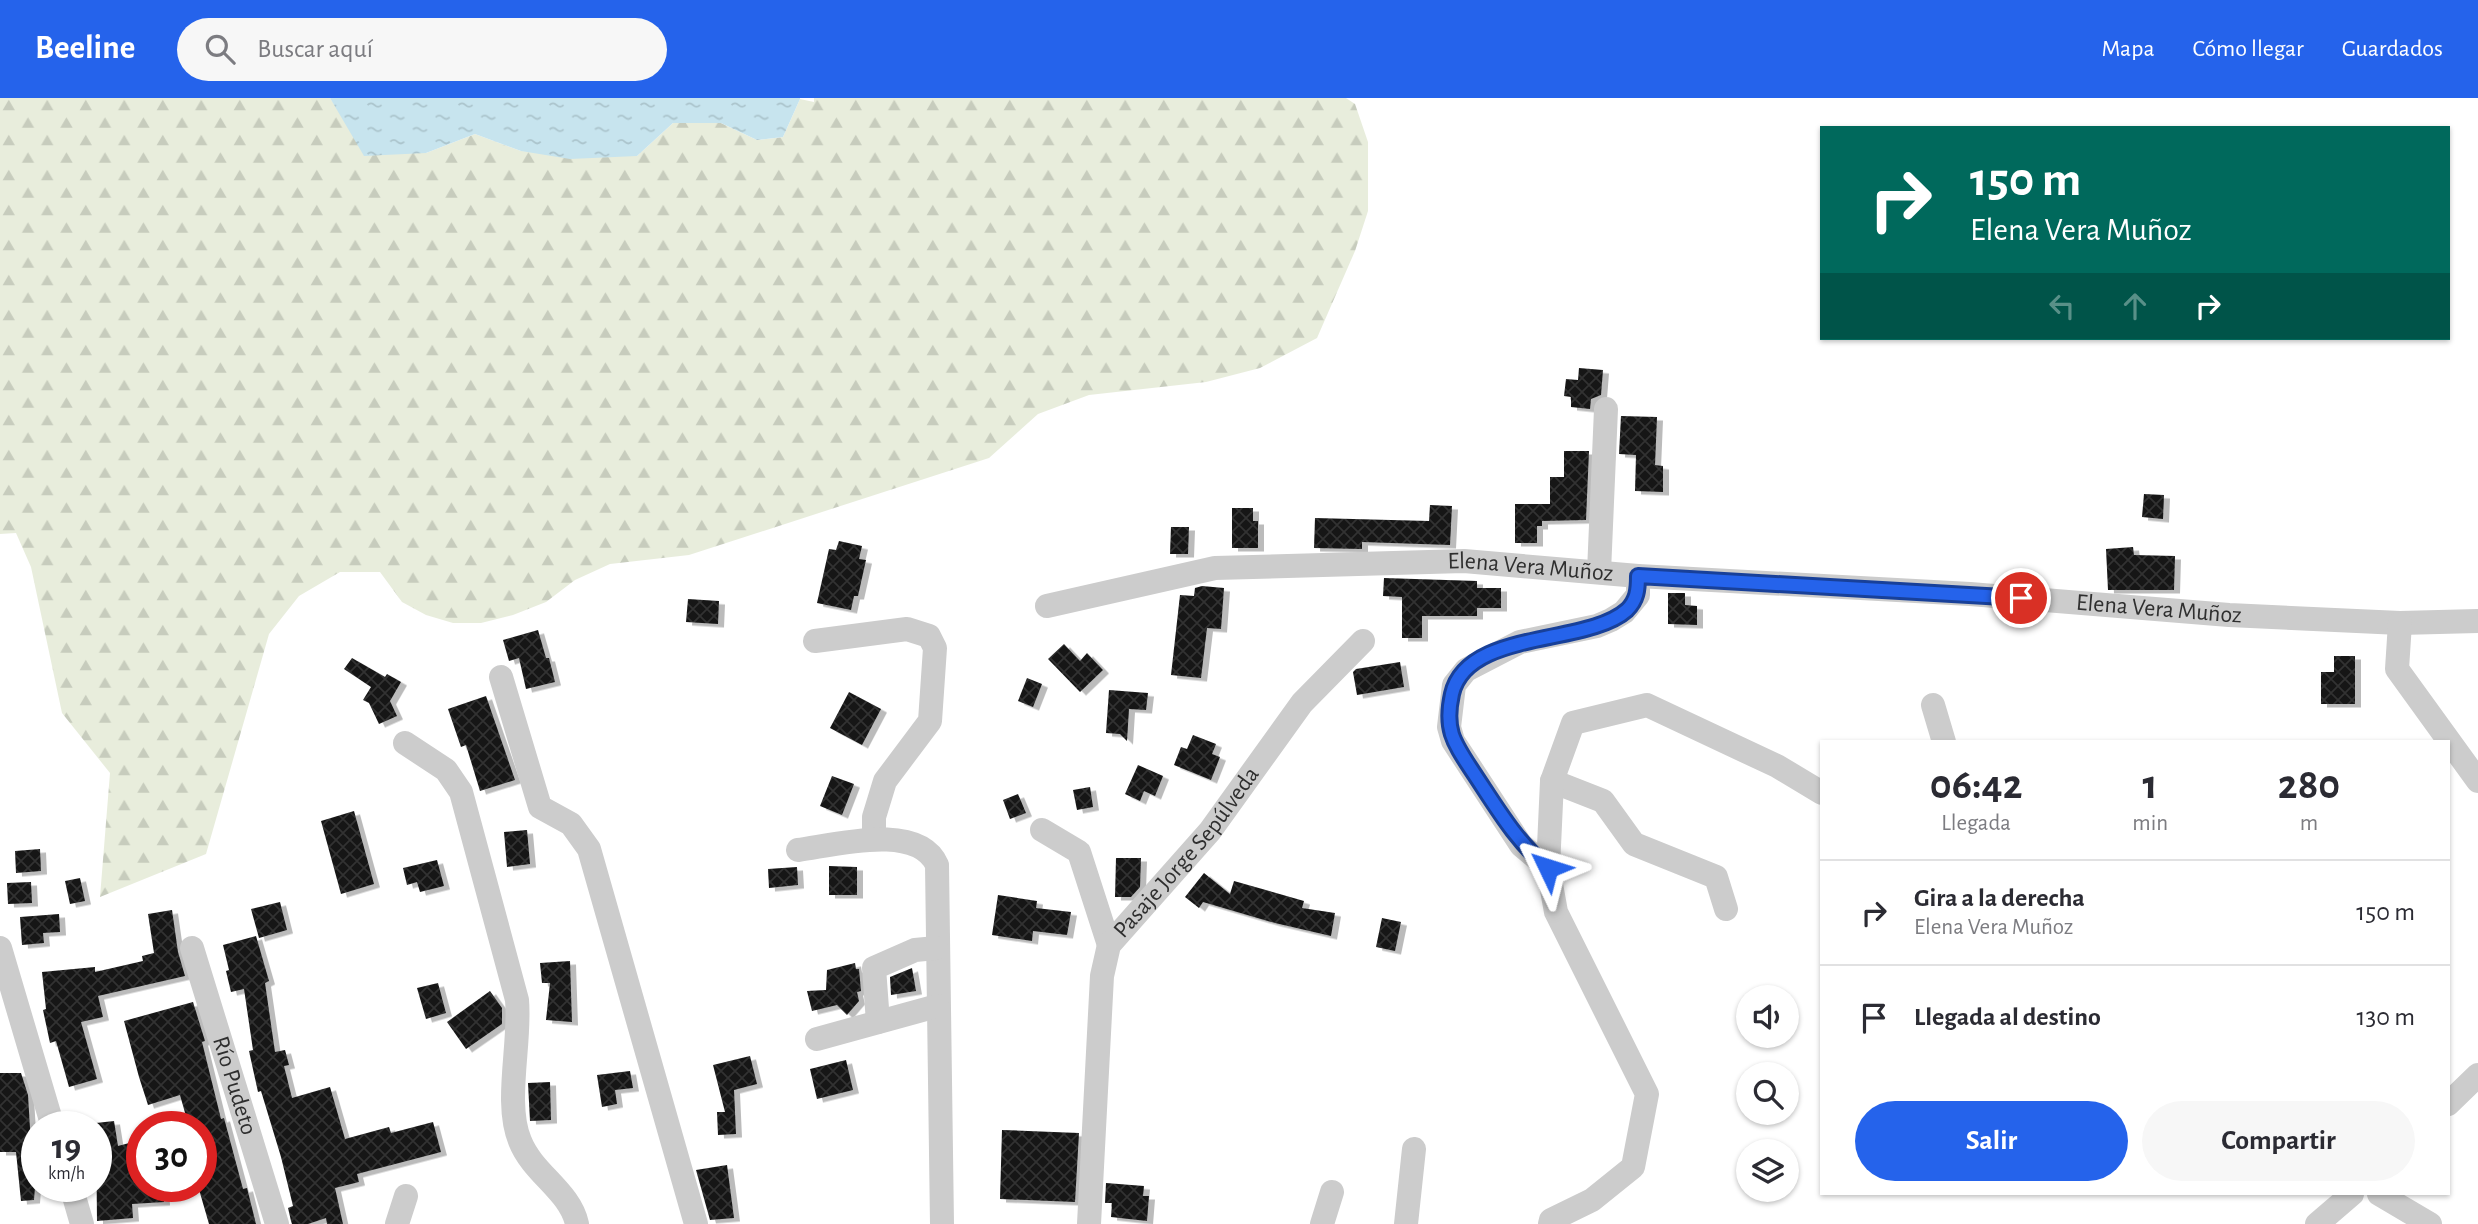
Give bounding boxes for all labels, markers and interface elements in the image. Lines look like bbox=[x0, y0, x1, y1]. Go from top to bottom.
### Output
search box bbox=[177, 18, 667, 81]
icon: search bbox=[201, 30, 239, 68]
text: Beeline bbox=[35, 32, 135, 65]
text: Buscar aquí bbox=[257, 36, 373, 62]
text: Mapa bbox=[2101, 37, 2155, 61]
text: Cómo llegar bbox=[2193, 37, 2304, 61]
text: Guardados bbox=[2342, 37, 2443, 61]
icon: right bbox=[1855, 154, 1946, 245]
text: 150 m bbox=[1970, 156, 2081, 205]
text: Elena Vera Muñoz bbox=[1970, 214, 2192, 246]
icon: left bbox=[2043, 287, 2081, 325]
icon: ahead bbox=[2116, 287, 2154, 325]
icon: right bbox=[2189, 287, 2227, 325]
street label: Elena Vera Muñoz bbox=[1447, 549, 1614, 586]
pin bbox=[1991, 568, 2051, 628]
icon: arrive bbox=[2002, 579, 2040, 617]
street label: Elena Vera Muñoz bbox=[2075, 591, 2243, 628]
street label: Pasaje Jorge Sepúlveda bbox=[1109, 763, 1264, 943]
text: 06:42 bbox=[1930, 764, 2022, 806]
text: 1 bbox=[2143, 764, 2158, 806]
text: 280 bbox=[2278, 764, 2340, 806]
text: Llegada bbox=[1941, 812, 2011, 835]
text: min bbox=[2132, 812, 2168, 835]
text: m bbox=[2300, 812, 2318, 835]
position arrow bbox=[1511, 831, 1585, 905]
text: Gira a la derecha bbox=[1914, 885, 2085, 911]
icon: right bbox=[1855, 894, 1893, 932]
text: 150 m bbox=[2356, 899, 2415, 925]
text: Elena Vera Muñoz bbox=[1914, 916, 2073, 939]
map controls bbox=[1736, 985, 1799, 1202]
button: sound bbox=[1736, 985, 1799, 1048]
icon: arrive bbox=[1855, 999, 1893, 1037]
text: Llegada al destino bbox=[1914, 1004, 2101, 1030]
text: 130 m bbox=[2357, 1004, 2415, 1030]
street label: Río Pudeto bbox=[208, 1033, 261, 1138]
button: search bbox=[1736, 1062, 1799, 1125]
button: Salir bbox=[1855, 1101, 2128, 1181]
button: Compartir bbox=[2142, 1101, 2415, 1181]
speed limit sign: 30 bbox=[126, 1111, 217, 1202]
text: 19 bbox=[52, 1130, 81, 1165]
button: layers bbox=[1736, 1139, 1799, 1202]
text: km/h bbox=[48, 1165, 85, 1183]

